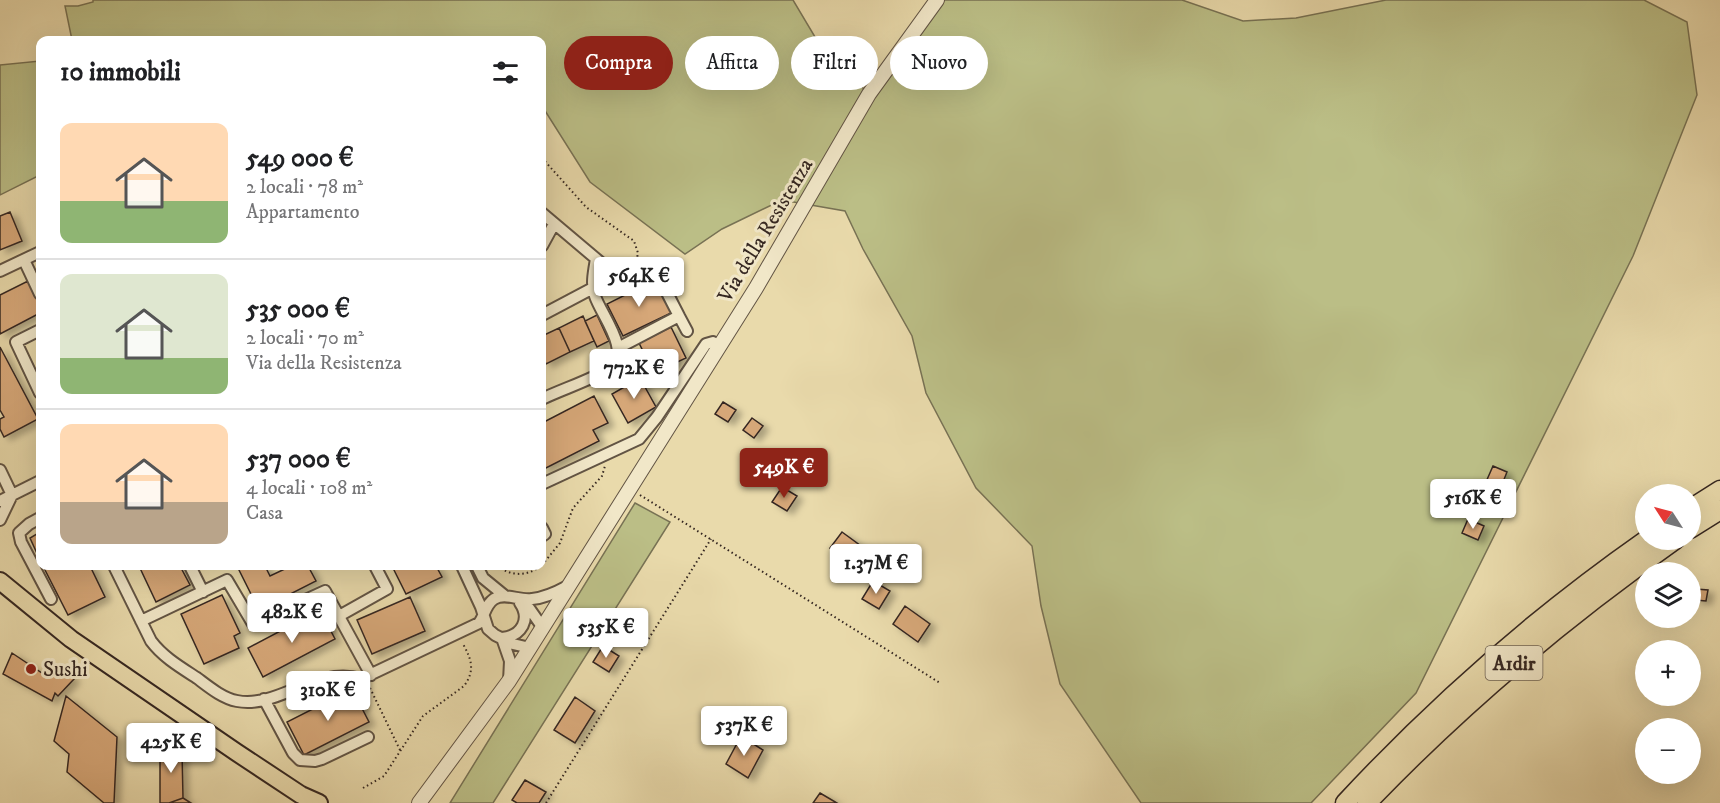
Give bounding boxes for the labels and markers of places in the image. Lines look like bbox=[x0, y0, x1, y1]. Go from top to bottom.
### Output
pin: 564K € bbox=[590, 257, 688, 308]
pin: 772K € bbox=[585, 349, 683, 400]
pin: 549K € bbox=[735, 448, 833, 499]
pin: 516K € bbox=[1424, 479, 1522, 530]
pin: 1.37M € bbox=[821, 544, 931, 595]
pin: 482K € bbox=[243, 593, 341, 644]
pin: 535K € bbox=[557, 608, 655, 659]
place label: Sushi bbox=[43, 657, 88, 683]
marker: Sushi bbox=[24, 662, 38, 676]
pin: 310K € bbox=[279, 671, 377, 722]
pin: 537K € bbox=[695, 706, 793, 757]
pin: 425K € bbox=[122, 723, 220, 774]

